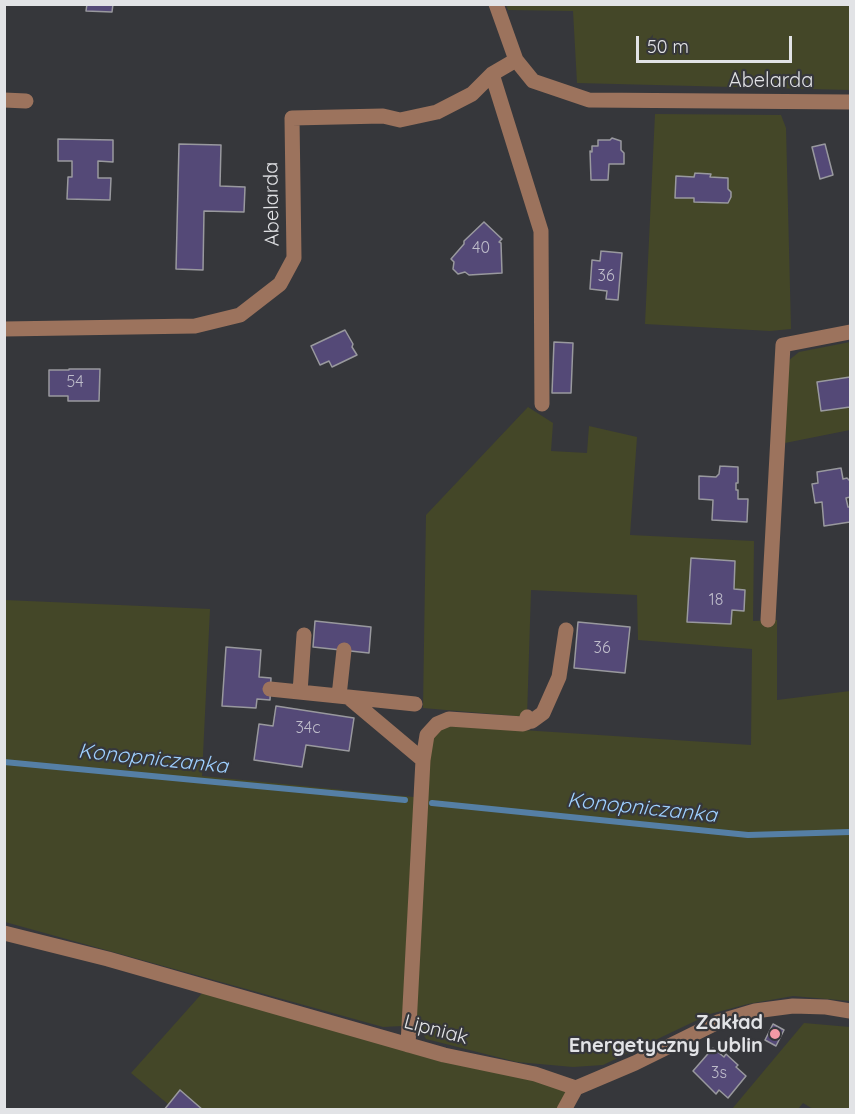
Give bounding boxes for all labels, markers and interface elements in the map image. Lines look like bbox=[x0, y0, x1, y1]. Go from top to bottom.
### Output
scale bar bbox=[639, 24, 795, 62]
text: 50 m bbox=[647, 35, 689, 58]
street label: Abelarda bbox=[729, 69, 813, 93]
street label: Abelarda bbox=[259, 162, 285, 246]
house number: 40 bbox=[472, 238, 490, 258]
house number: 36 bbox=[598, 266, 614, 286]
house number: 54 bbox=[66, 372, 84, 392]
house number: 18 bbox=[709, 590, 723, 610]
house number: 36 bbox=[594, 638, 610, 658]
house number: 34c bbox=[295, 718, 321, 738]
water label: Konopniczanka bbox=[77, 739, 229, 779]
water label: Konopniczanka bbox=[566, 788, 718, 828]
street label: Lipniak bbox=[401, 1010, 471, 1050]
place label: Zakład Energetyczny Lublin bbox=[569, 1011, 763, 1058]
marker: Zakład Energetyczny Lublin bbox=[768, 1027, 782, 1041]
house number: 3s bbox=[711, 1063, 727, 1083]

